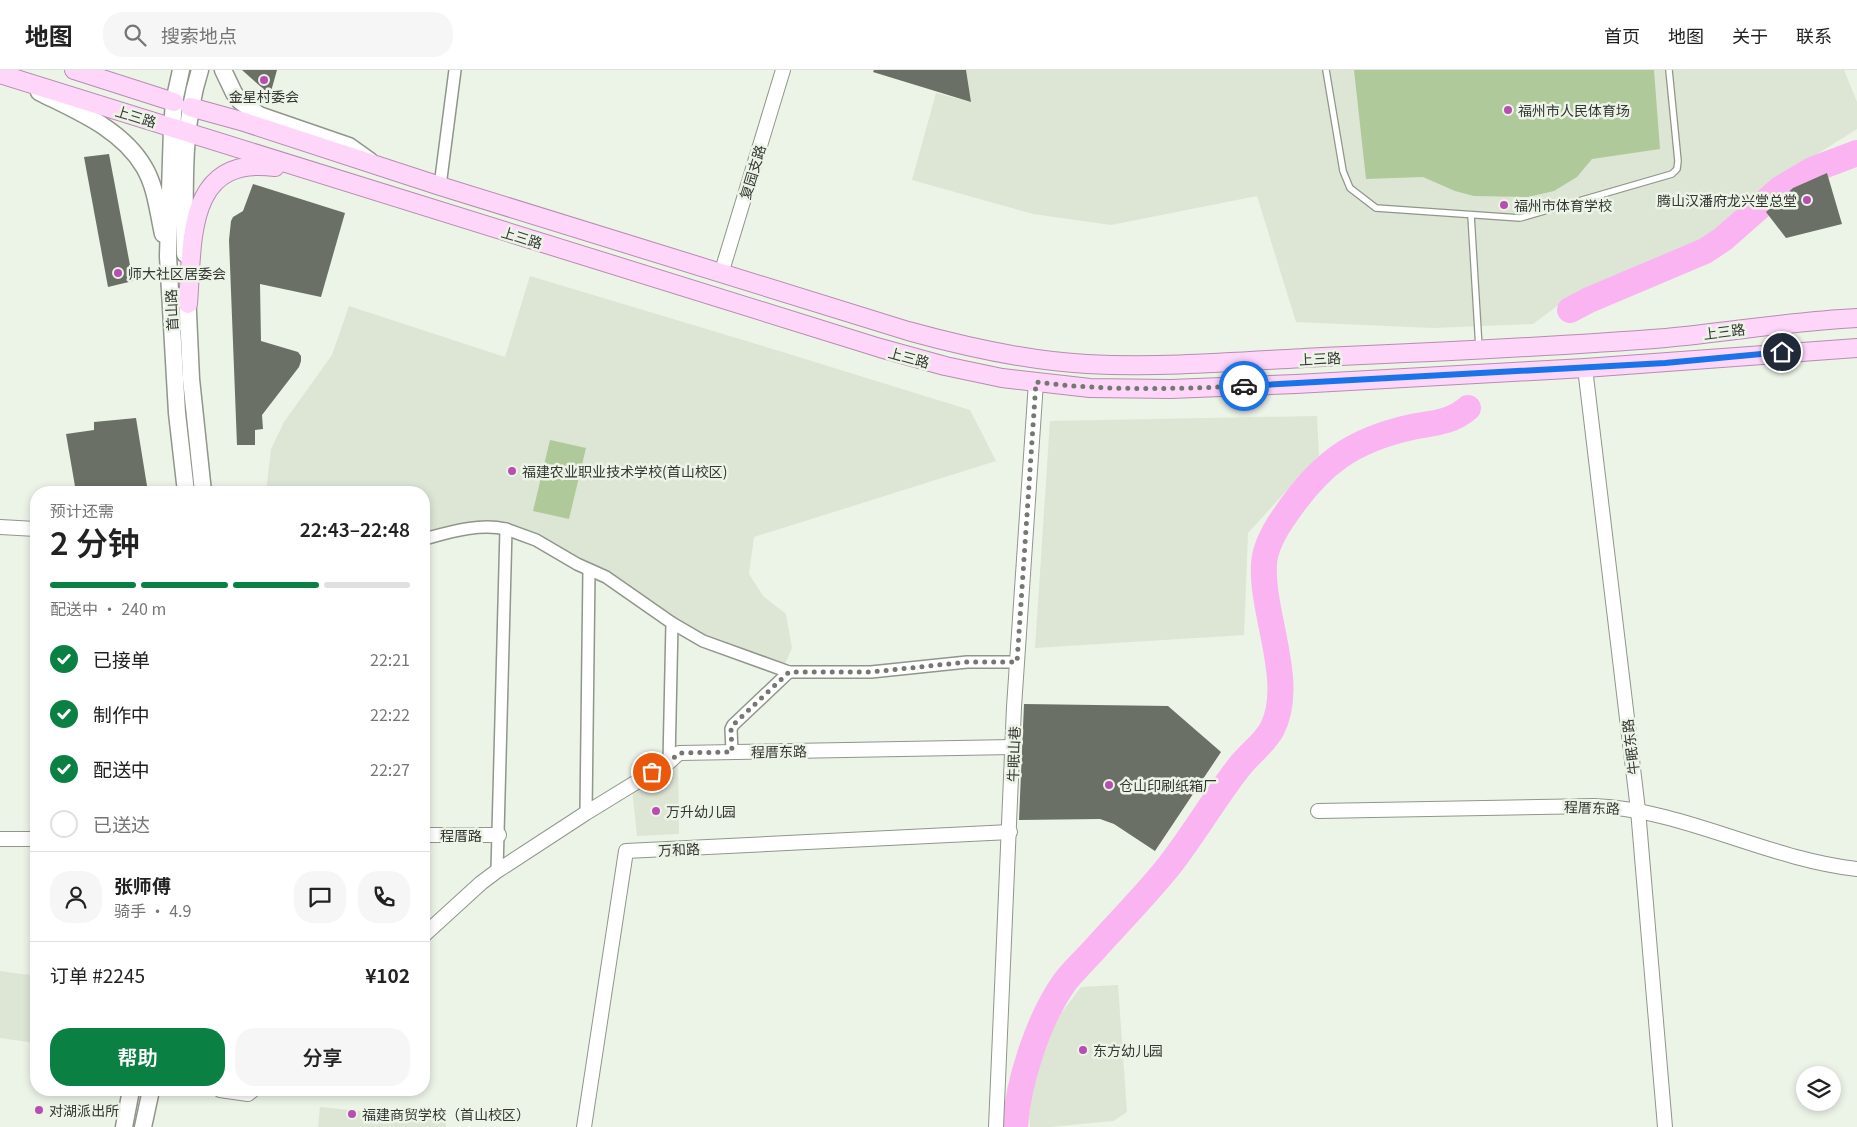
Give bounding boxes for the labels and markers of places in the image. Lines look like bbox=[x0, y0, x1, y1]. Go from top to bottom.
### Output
marker: 金星村委会 bbox=[258, 74, 270, 86]
place label: 金星村委会 bbox=[229, 86, 299, 106]
place label: 福州市人民体育场 bbox=[1518, 100, 1630, 120]
marker: 福州市人民体育场 bbox=[1502, 104, 1514, 116]
place label: 腾山汉潘府龙兴堂总堂 bbox=[1657, 190, 1797, 210]
marker: 腾山汉潘府龙兴堂总堂 bbox=[1801, 194, 1813, 206]
place label: 福州市体育学校 bbox=[1514, 195, 1612, 215]
marker: 福州市体育学校 bbox=[1498, 199, 1510, 211]
place label: 师大社区居委会 bbox=[128, 263, 226, 283]
marker: 师大社区居委会 bbox=[112, 267, 124, 279]
pin bbox=[1761, 331, 1803, 373]
place label: 福建农业职业技术学校(首山校区) bbox=[522, 461, 727, 481]
marker: 福建农业职业技术学校(首山校区) bbox=[506, 465, 518, 477]
pin bbox=[631, 751, 673, 793]
place label: 仓山印刷纸箱厂 bbox=[1119, 775, 1217, 795]
marker: 仓山印刷纸箱厂 bbox=[1103, 779, 1115, 791]
place label: 万升幼儿园 bbox=[666, 801, 736, 821]
marker: 万升幼儿园 bbox=[650, 805, 662, 817]
place label: 东方幼儿园 bbox=[1093, 1040, 1163, 1060]
marker: 东方幼儿园 bbox=[1077, 1044, 1089, 1056]
place label: 对湖派出所 bbox=[49, 1100, 119, 1120]
marker: 对湖派出所 bbox=[33, 1104, 45, 1116]
place label: 福建商贸学校（首山校区） bbox=[362, 1104, 530, 1124]
marker: 福建商贸学校（首山校区） bbox=[346, 1108, 358, 1120]

